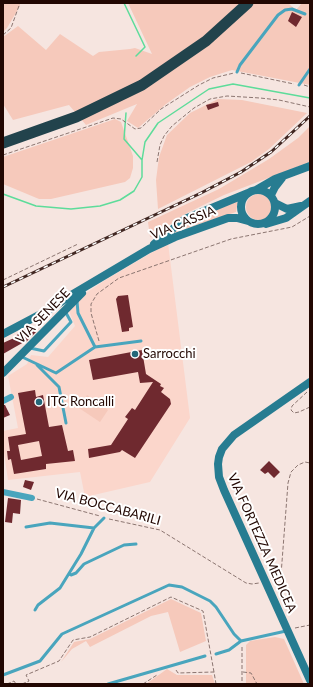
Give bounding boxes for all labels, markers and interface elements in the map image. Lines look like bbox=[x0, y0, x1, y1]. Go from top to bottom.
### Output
street label: VIA CASSIA bbox=[148, 203, 218, 243]
street label: VIA SENESE bbox=[13, 285, 73, 347]
place label: Sarrocchi bbox=[143, 346, 196, 362]
marker: Sarrocchi bbox=[130, 349, 140, 359]
place label: ITC Roncalli bbox=[47, 394, 114, 410]
marker: ITC Roncalli bbox=[34, 397, 44, 407]
street label: VIA FORTEZZA MEDICEA bbox=[224, 471, 300, 615]
street label: VIA BOCCABARILI bbox=[54, 485, 162, 529]

